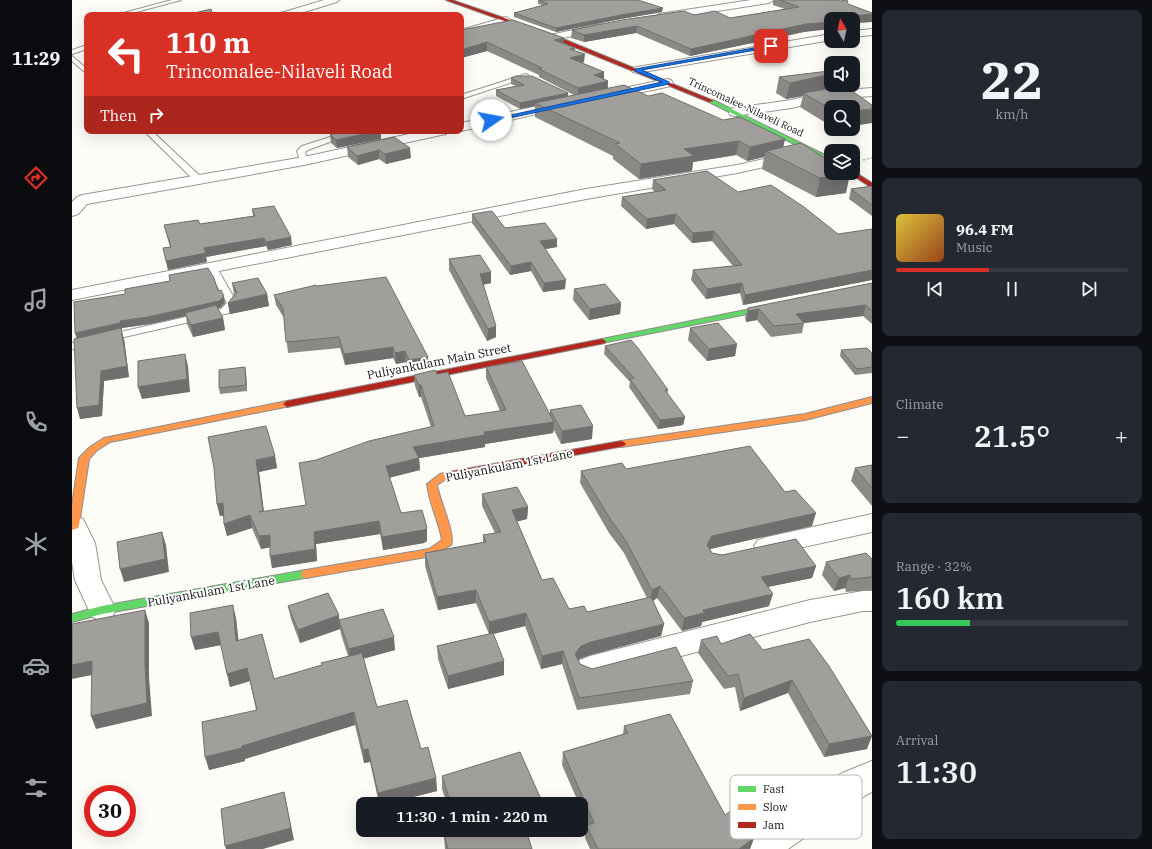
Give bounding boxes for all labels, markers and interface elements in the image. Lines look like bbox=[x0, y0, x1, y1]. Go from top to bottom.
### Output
north arrow bbox=[824, 12, 860, 48]
map controls bbox=[824, 12, 860, 180]
text: 110 m bbox=[166, 24, 250, 61]
icon: left bbox=[100, 28, 152, 80]
pin bbox=[754, 29, 788, 63]
icon: arrive bbox=[760, 35, 782, 57]
text: 22 bbox=[981, 46, 1043, 113]
text: 11:29 bbox=[12, 47, 60, 70]
button: sound bbox=[824, 56, 860, 92]
text: Trincomalee-Nilaveli Road bbox=[166, 60, 393, 83]
street label: Trincomalee-Nilaveli Road bbox=[686, 74, 806, 140]
position arrow bbox=[470, 99, 512, 141]
button: search bbox=[824, 100, 860, 136]
icon: right bbox=[145, 104, 167, 126]
text: Then bbox=[100, 106, 137, 125]
text: km/h bbox=[996, 106, 1028, 123]
button: layers bbox=[824, 144, 860, 180]
icon: directions bbox=[22, 164, 50, 192]
text: 96.4 FM bbox=[956, 220, 1014, 239]
text: Music bbox=[956, 239, 993, 256]
icon: previous bbox=[924, 278, 946, 300]
icon: pause bbox=[1001, 278, 1023, 300]
icon: next bbox=[1078, 278, 1100, 300]
icon: music bbox=[22, 286, 50, 314]
street label: Puliyankulam Main Street bbox=[366, 340, 512, 382]
text: Climate bbox=[896, 396, 943, 413]
icon: phone bbox=[22, 408, 50, 436]
text: 21.5° bbox=[974, 416, 1050, 455]
text: − bbox=[896, 421, 909, 450]
text: + bbox=[1115, 421, 1128, 450]
street label: Puliyankulam 1st Lane bbox=[444, 445, 574, 485]
icon: climate bbox=[22, 530, 50, 558]
text: Range · 32% bbox=[896, 558, 972, 575]
street label: Puliyankulam 1st Lane bbox=[146, 572, 276, 610]
text: 160 km bbox=[896, 578, 1004, 617]
icon: car bbox=[22, 652, 50, 680]
text: Arrival bbox=[896, 732, 938, 749]
text: 11:30 bbox=[896, 752, 977, 791]
icon: filters bbox=[22, 774, 50, 802]
legend bbox=[730, 775, 862, 839]
text: Fast bbox=[763, 782, 785, 796]
speed limit sign: 30 bbox=[84, 785, 136, 837]
text: Slow bbox=[763, 800, 788, 814]
text: 11:30 · 1 min · 220 m bbox=[396, 807, 548, 826]
text: Jam bbox=[763, 818, 785, 832]

